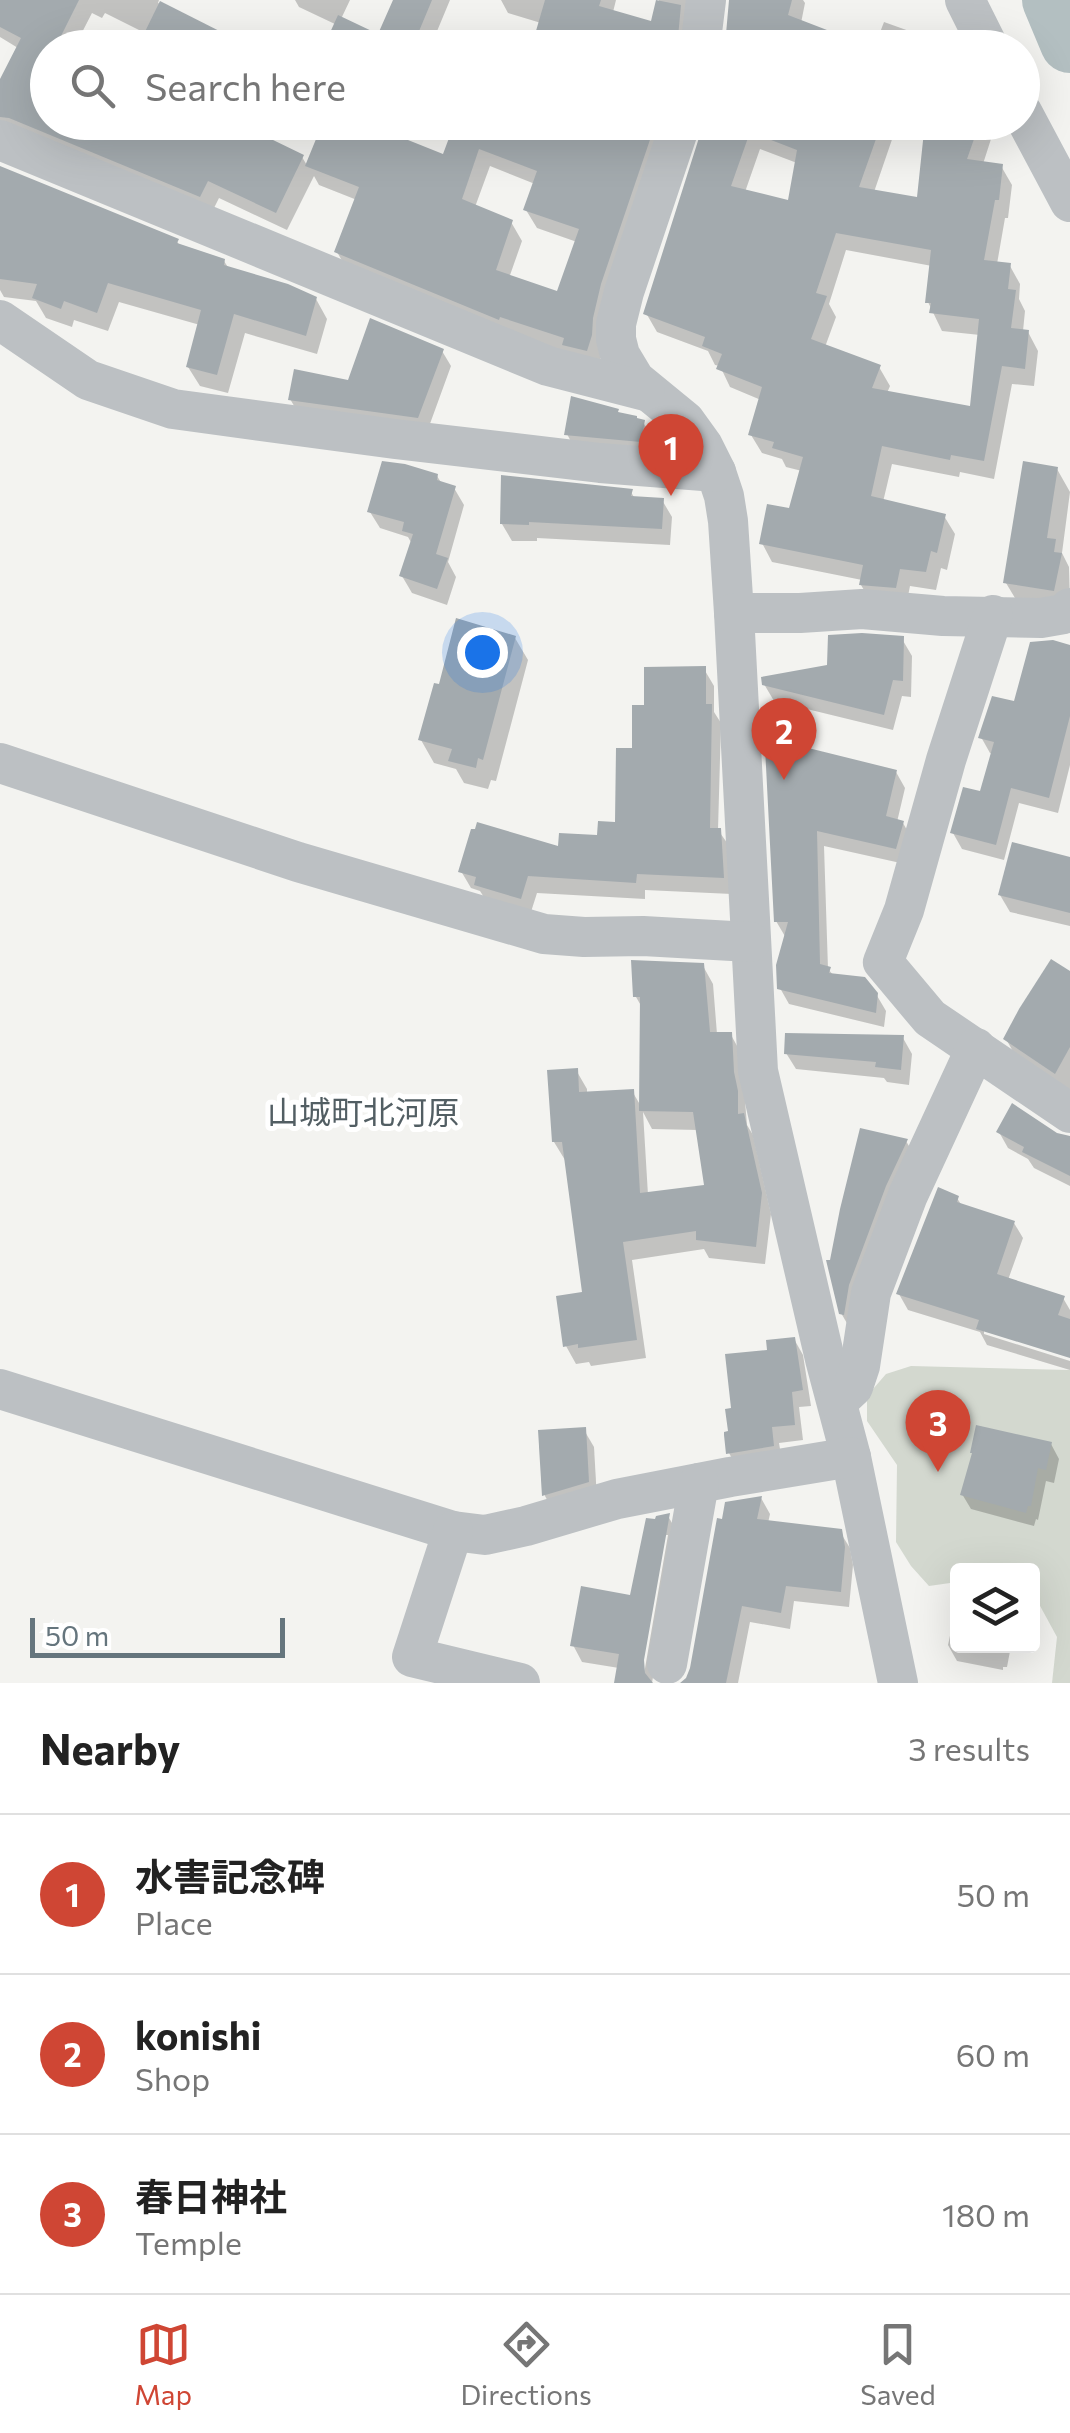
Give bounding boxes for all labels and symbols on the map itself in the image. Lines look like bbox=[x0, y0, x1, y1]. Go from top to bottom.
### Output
pin: 1 bbox=[638, 414, 704, 496]
your location bbox=[457, 627, 508, 678]
pin: 2 bbox=[752, 698, 816, 780]
district label: 山城町北河原 bbox=[267, 1091, 459, 1131]
pin: 3 bbox=[906, 1390, 970, 1472]
scale bar bbox=[30, 1613, 285, 1658]

